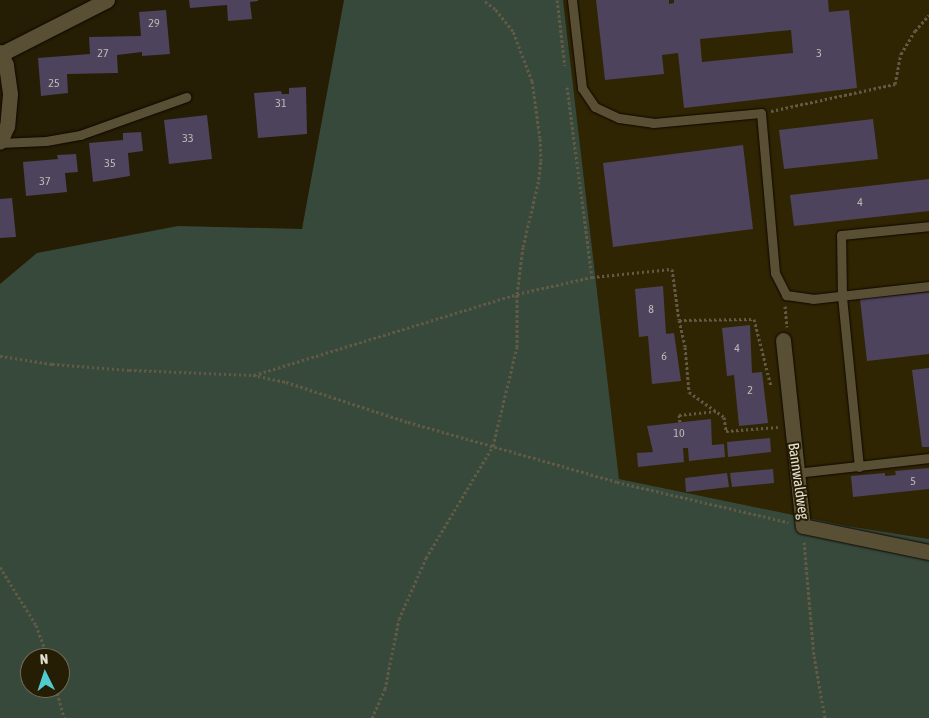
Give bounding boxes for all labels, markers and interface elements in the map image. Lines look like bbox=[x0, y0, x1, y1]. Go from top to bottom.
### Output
house number: 29 bbox=[148, 17, 160, 31]
house number: 27 bbox=[97, 47, 109, 61]
house number: 3 bbox=[816, 47, 822, 61]
house number: 25 bbox=[48, 77, 60, 91]
house number: 31 bbox=[275, 97, 287, 111]
house number: 33 bbox=[182, 132, 194, 146]
house number: 35 bbox=[104, 157, 116, 171]
house number: 37 bbox=[39, 175, 51, 189]
house number: 4 bbox=[857, 196, 863, 210]
house number: 8 bbox=[648, 303, 654, 317]
house number: 4 bbox=[734, 342, 740, 356]
house number: 6 bbox=[661, 350, 667, 364]
house number: 2 bbox=[747, 384, 753, 398]
house number: 10 bbox=[673, 427, 685, 441]
street label: Bannwaldweg bbox=[785, 441, 813, 521]
house number: 5 bbox=[910, 475, 916, 489]
north arrow bbox=[20, 648, 70, 698]
text: N bbox=[39, 651, 49, 667]

